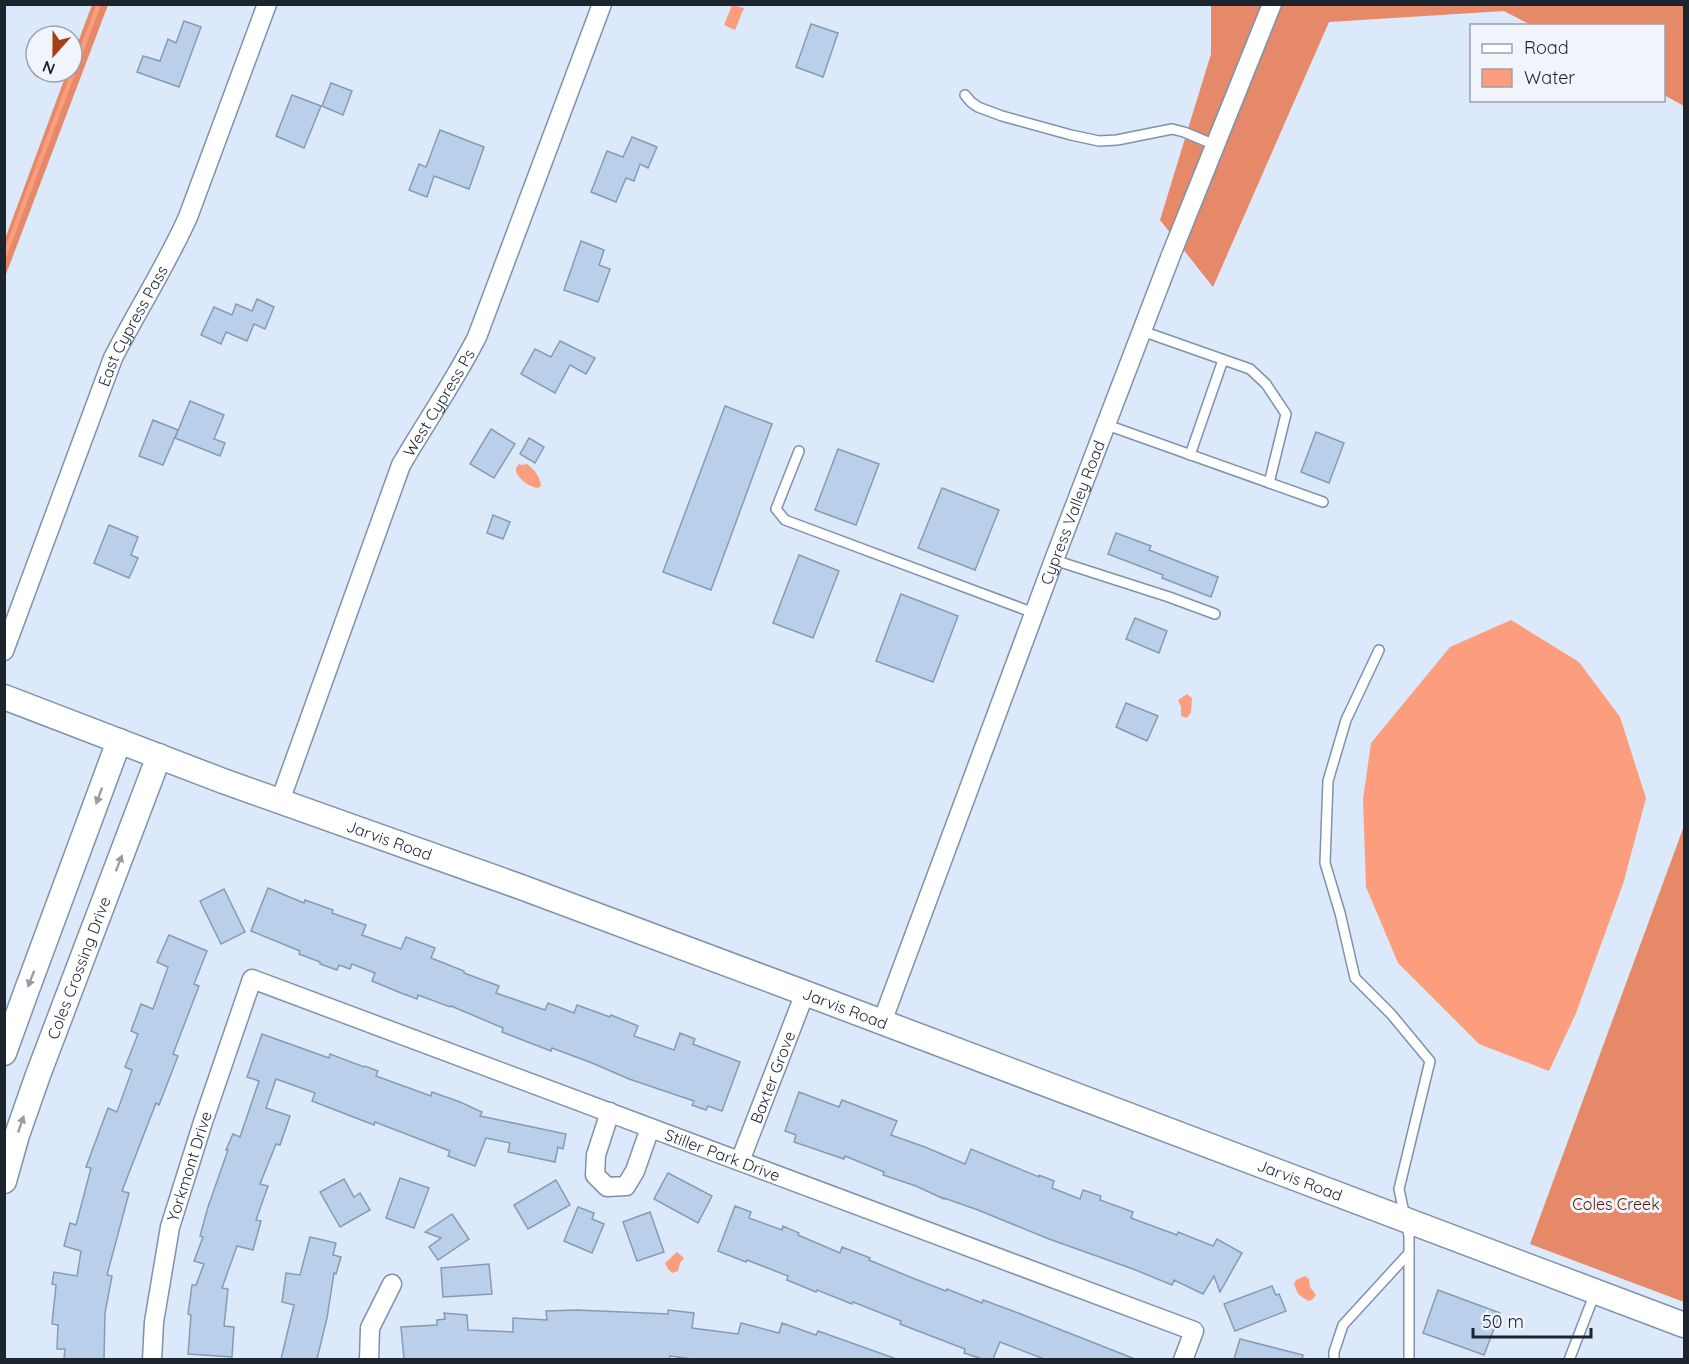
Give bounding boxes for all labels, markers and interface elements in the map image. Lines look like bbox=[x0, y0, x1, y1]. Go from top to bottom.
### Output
north arrow bbox=[24, 24, 84, 84]
legend bbox=[1470, 24, 1665, 102]
text: Road bbox=[1524, 36, 1569, 59]
text: N bbox=[40, 57, 58, 79]
text: Water bbox=[1524, 66, 1575, 89]
street label: East Cypress Pass bbox=[93, 262, 172, 389]
street label: West Cypress Ps bbox=[398, 345, 479, 460]
street label: Cypress Valley Road bbox=[1036, 437, 1109, 587]
one-way arrow bbox=[94, 787, 103, 805]
street label: Jarvis Road bbox=[344, 816, 435, 865]
one-way arrow bbox=[115, 854, 124, 872]
street label: Coles Crossing Drive bbox=[42, 894, 115, 1042]
one-way arrow bbox=[25, 970, 35, 988]
street label: Jarvis Road bbox=[800, 983, 891, 1033]
street label: Baxter Grove bbox=[746, 1028, 799, 1126]
street label: Yorkmont Drive bbox=[162, 1109, 216, 1224]
one-way arrow bbox=[17, 1115, 27, 1133]
street label: Stiller Park Drive bbox=[662, 1124, 783, 1185]
street label: Jarvis Road bbox=[1255, 1155, 1345, 1205]
park label: Coles Creek bbox=[1572, 1194, 1660, 1214]
scale bar bbox=[1473, 1301, 1592, 1339]
text: 50 m bbox=[1482, 1310, 1524, 1333]

